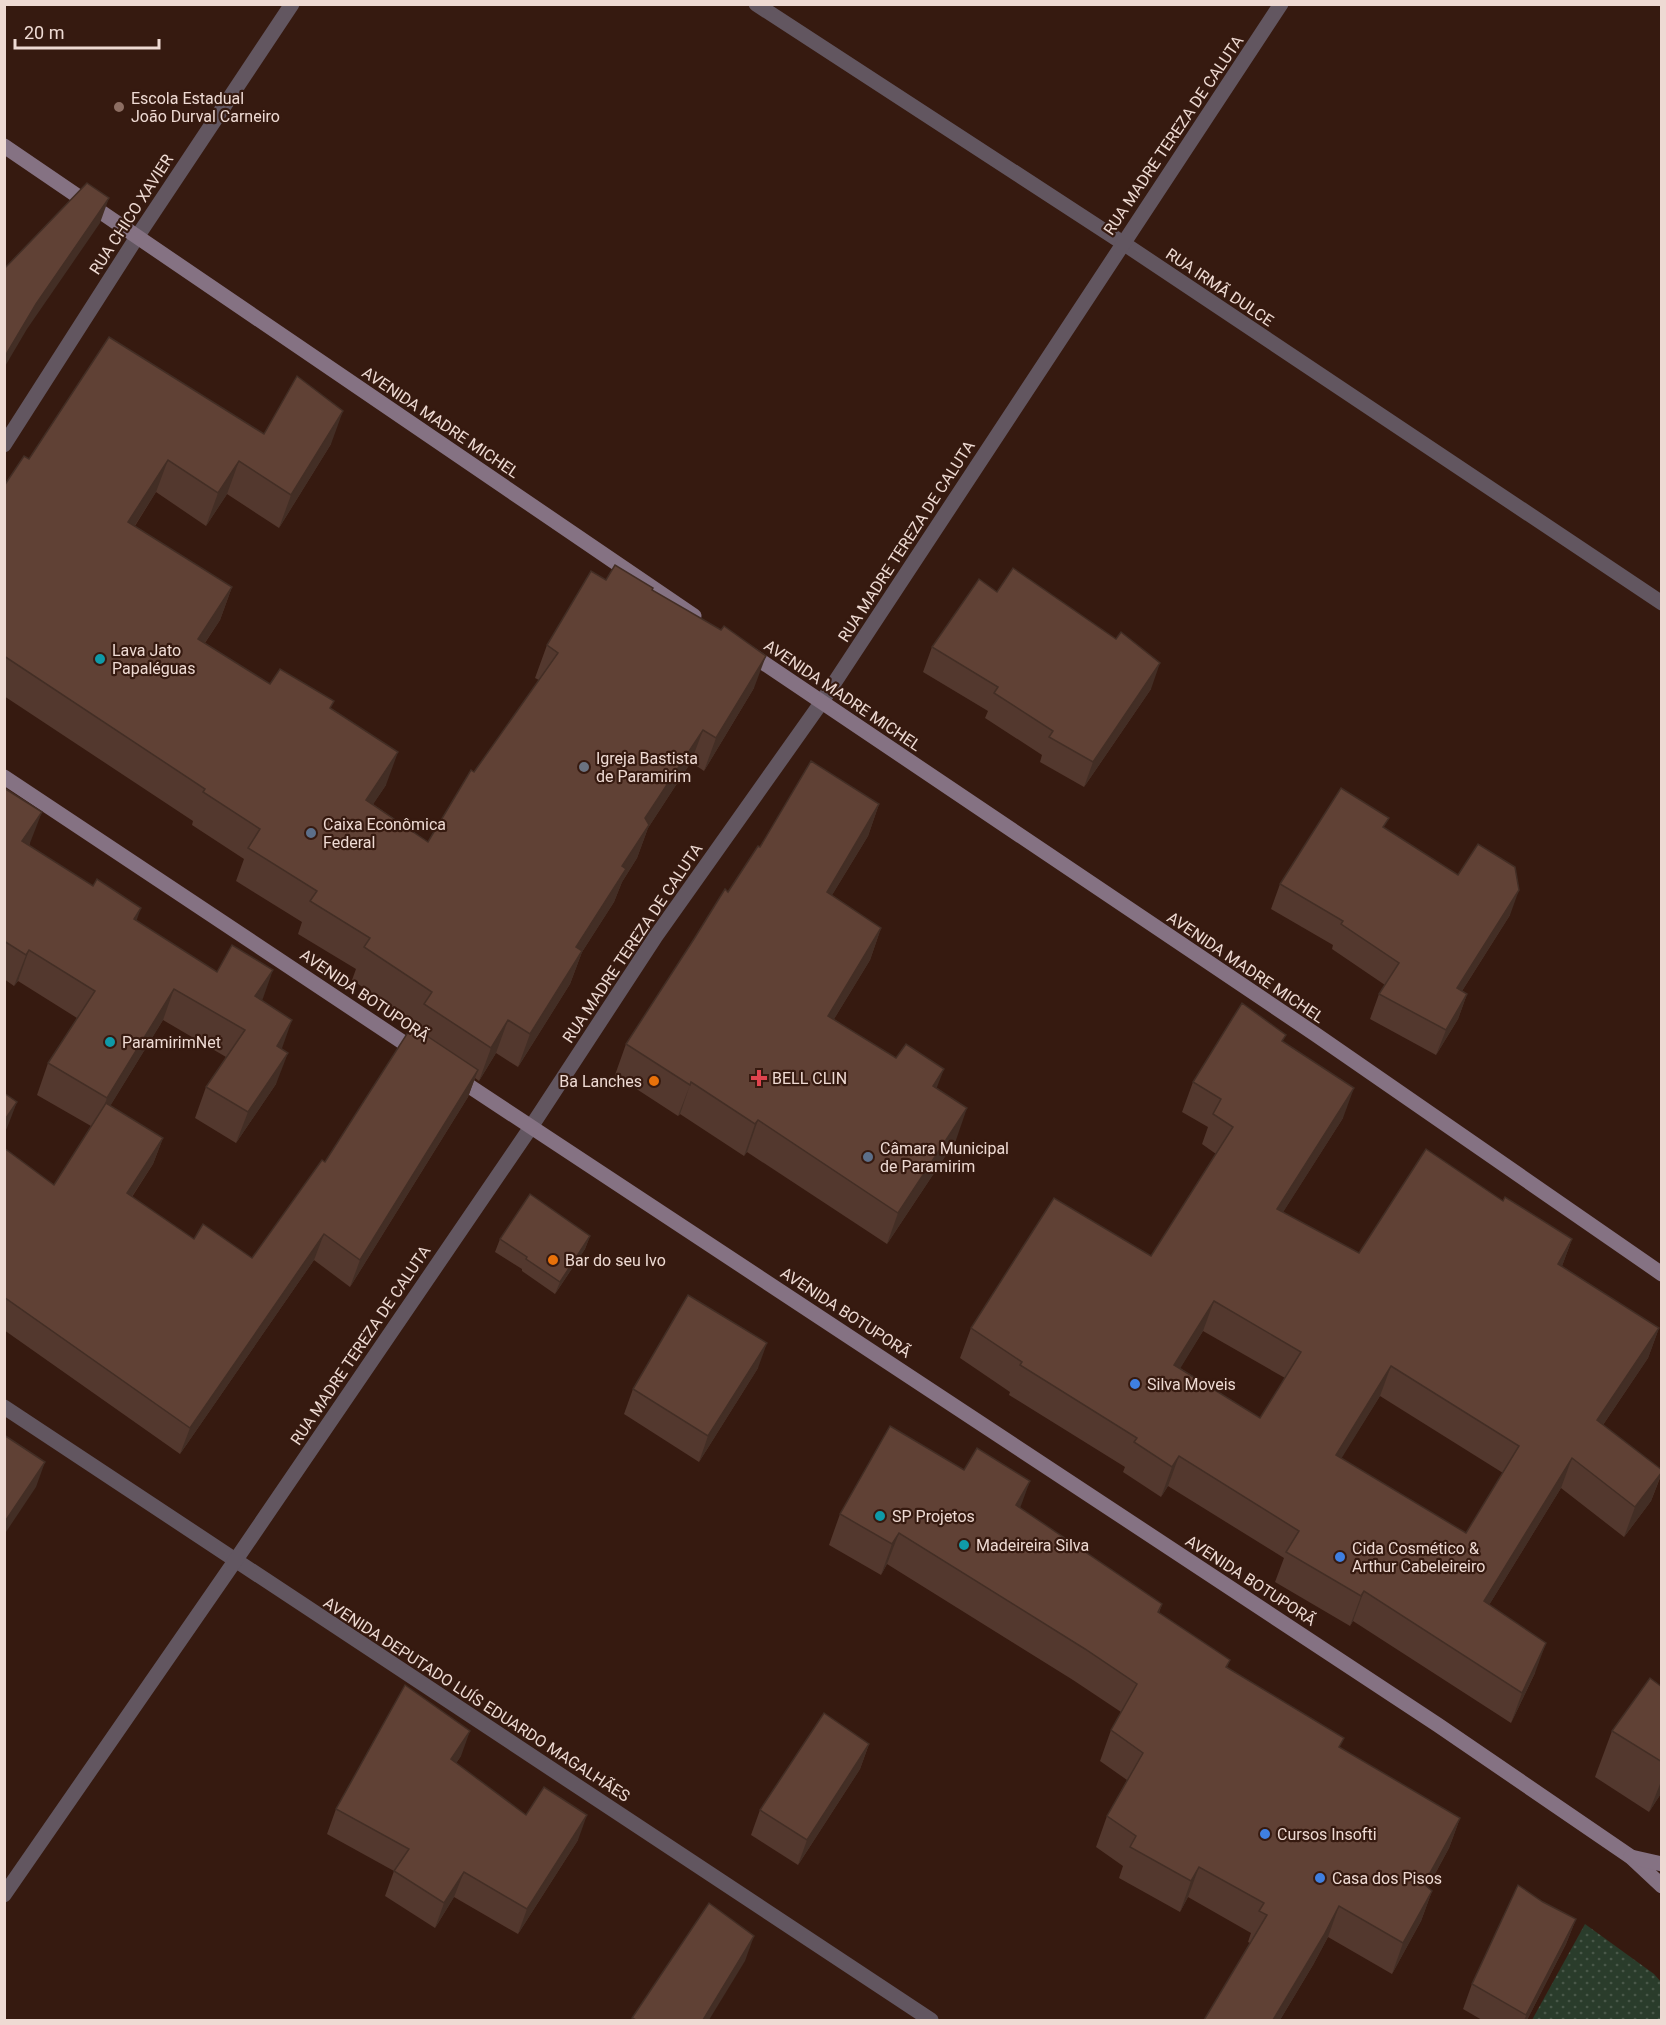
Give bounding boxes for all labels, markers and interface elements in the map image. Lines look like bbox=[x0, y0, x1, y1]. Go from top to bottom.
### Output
scale bar bbox=[15, 12, 159, 50]
text: 20 m bbox=[24, 22, 64, 43]
street label: RUA MADRE TEREZA DE CALUTA bbox=[1100, 32, 1248, 238]
place label: Escola Estadual João Durval Carneiro bbox=[131, 89, 280, 126]
marker: Escola Estadual João Durval Carneiro bbox=[112, 100, 126, 114]
street label: RUA CHICO XAVIER bbox=[86, 151, 177, 278]
street label: RUA IRMÃ DULCE bbox=[1162, 244, 1278, 330]
street label: AVENIDA MADRE MICHEL bbox=[359, 363, 523, 482]
street label: RUA MADRE TEREZA DE CALUTA bbox=[834, 437, 979, 645]
street label: AVENIDA MADRE MICHEL bbox=[761, 636, 925, 755]
place label: Lava Jato Papaléguas bbox=[112, 641, 196, 678]
marker: Lava Jato Papaléguas bbox=[93, 652, 107, 666]
place label: Igreja Bastista de Paramirim bbox=[596, 749, 698, 786]
marker: Igreja Bastista de Paramirim bbox=[577, 760, 591, 774]
place label: Caixa Econômica Federal bbox=[323, 815, 446, 852]
marker: Caixa Econômica Federal bbox=[304, 826, 318, 840]
street label: RUA MADRE TEREZA DE CALUTA bbox=[559, 840, 707, 1046]
street label: AVENIDA MADRE MICHEL bbox=[1164, 908, 1328, 1027]
street label: AVENIDA BOTUPORÃ bbox=[297, 944, 434, 1046]
place label: ParamirimNet bbox=[122, 1033, 221, 1052]
marker: ParamirimNet bbox=[103, 1035, 117, 1049]
marker: BELL CLIN bbox=[750, 1069, 768, 1087]
place label: BELL CLIN bbox=[772, 1069, 847, 1088]
place label: Ba Lanches bbox=[559, 1072, 642, 1091]
marker: Ba Lanches bbox=[647, 1074, 661, 1088]
place label: Câmara Municipal de Paramirim bbox=[880, 1139, 1009, 1176]
marker: Câmara Municipal de Paramirim bbox=[861, 1150, 875, 1164]
street label: RUA MADRE TEREZA DE CALUTA bbox=[287, 1242, 435, 1448]
place label: Bar do seu Ivo bbox=[565, 1251, 666, 1270]
marker: Bar do seu Ivo bbox=[546, 1253, 560, 1267]
street label: AVENIDA BOTUPORÃ bbox=[777, 1262, 915, 1362]
place label: Silva Moveis bbox=[1147, 1375, 1236, 1394]
marker: Silva Moveis bbox=[1128, 1377, 1142, 1391]
place label: SP Projetos bbox=[892, 1507, 975, 1526]
marker: SP Projetos bbox=[873, 1509, 887, 1523]
street label: AVENIDA BOTUPORÃ bbox=[1182, 1530, 1320, 1630]
place label: Madeireira Silva bbox=[976, 1536, 1089, 1555]
marker: Madeireira Silva bbox=[957, 1538, 971, 1552]
place label: Cida Cosmético & Arthur Cabeleireiro bbox=[1352, 1539, 1485, 1576]
marker: Cida Cosmético & Arthur Cabeleireiro bbox=[1333, 1550, 1347, 1564]
street label: AVENIDA DEPUTADO LUÍS EDUARDO MAGALHÃES bbox=[320, 1592, 634, 1806]
place label: Cursos Insofti bbox=[1277, 1825, 1377, 1844]
marker: Cursos Insofti bbox=[1258, 1827, 1272, 1841]
place label: Casa dos Pisos bbox=[1332, 1869, 1442, 1888]
marker: Casa dos Pisos bbox=[1313, 1871, 1327, 1885]

